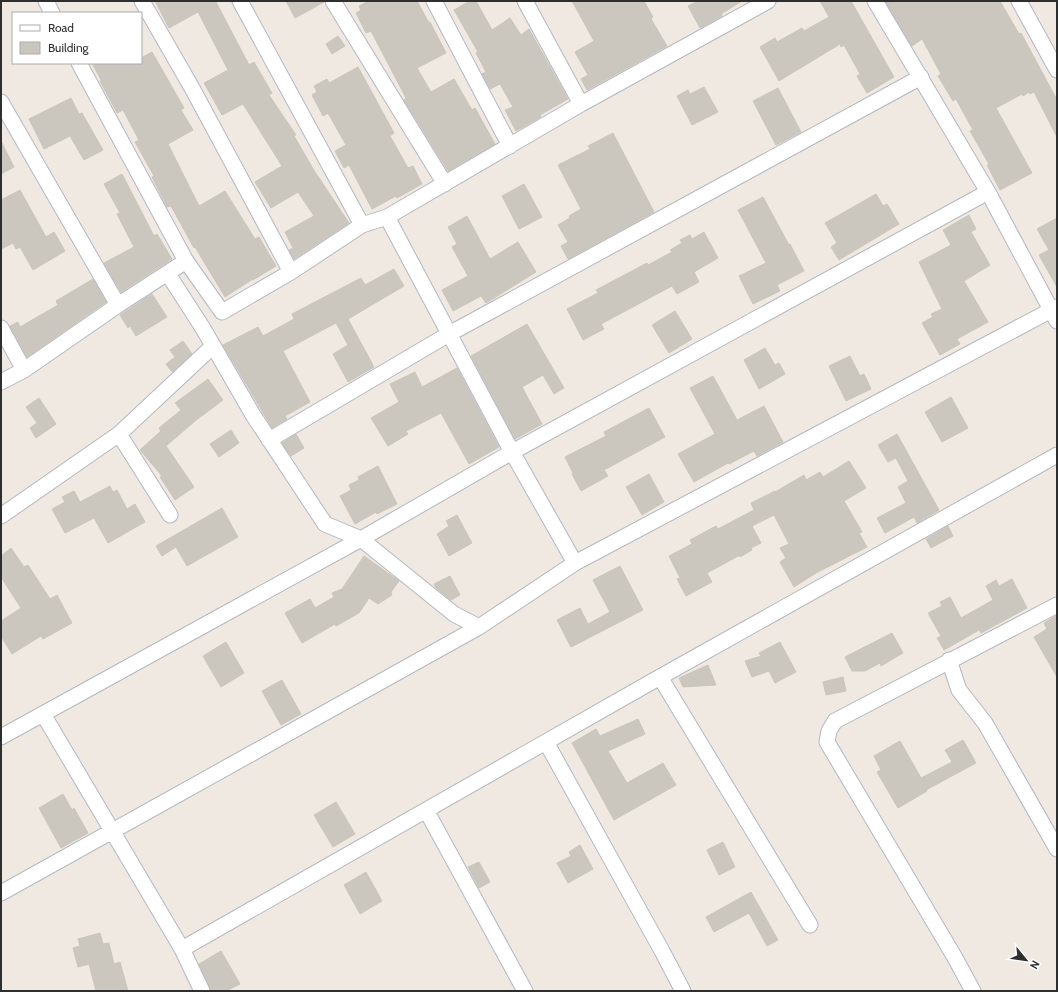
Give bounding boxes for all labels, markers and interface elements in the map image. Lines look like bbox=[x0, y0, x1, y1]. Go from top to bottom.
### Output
legend bbox=[12, 12, 142, 64]
text: Road bbox=[48, 20, 74, 35]
text: Building bbox=[48, 40, 90, 55]
north arrow bbox=[1006, 940, 1046, 980]
text: N bbox=[1027, 958, 1043, 972]

